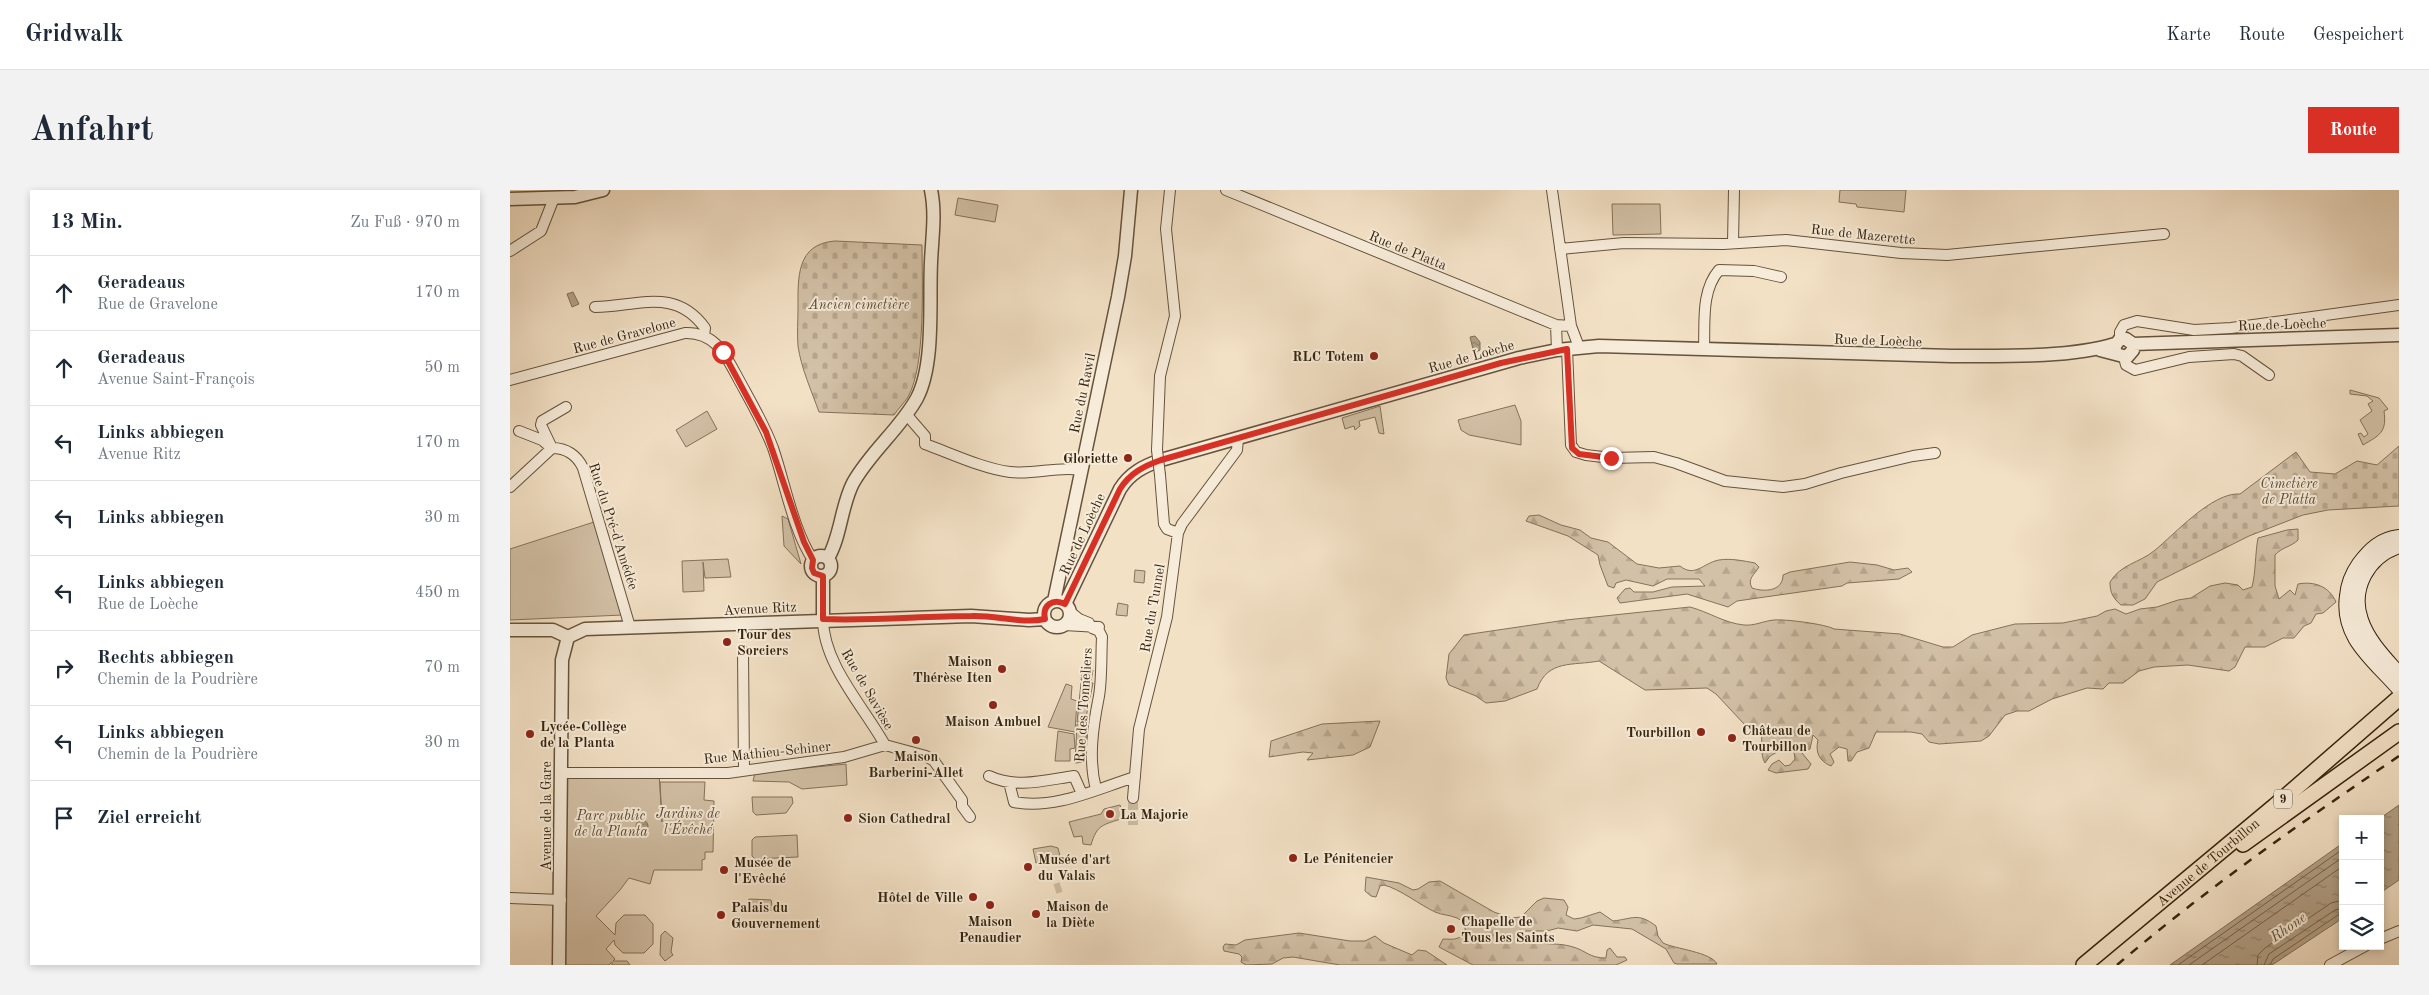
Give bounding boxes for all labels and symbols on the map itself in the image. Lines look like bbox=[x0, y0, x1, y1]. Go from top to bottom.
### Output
street label: Rue de Mazerette bbox=[1810, 223, 1916, 247]
street label: Rue de Platta bbox=[1367, 229, 1449, 273]
park label: Ancien cimetière bbox=[808, 298, 910, 312]
street label: Rue de Gravelone bbox=[571, 316, 677, 356]
street label: Rue de Loèche bbox=[2238, 316, 2326, 334]
street label: Rue de Loèche bbox=[1834, 332, 1922, 350]
street label: Rue de Loèche bbox=[1427, 338, 1516, 376]
route start bbox=[712, 341, 735, 364]
place label: RLC Totem bbox=[1292, 350, 1364, 364]
marker: RLC Totem bbox=[1368, 350, 1380, 362]
street label: Rue du Rawil bbox=[1068, 352, 1098, 435]
route end bbox=[1600, 447, 1623, 470]
place label: Gloriette bbox=[1063, 452, 1118, 466]
marker: Gloriette bbox=[1122, 452, 1134, 464]
street label: Rue du Pré-d'Amédée bbox=[586, 461, 640, 592]
park label: Cimetière de Platta bbox=[2260, 477, 2318, 507]
street label: Rue de Loèche bbox=[1058, 491, 1108, 577]
street label: Rue du Tunnel bbox=[1138, 563, 1168, 653]
street label: Avenue Ritz bbox=[723, 600, 797, 618]
place label: Tour des Sorciers bbox=[737, 628, 791, 658]
marker: Tour des Sorciers bbox=[721, 636, 733, 648]
street label: Rue de Savièse bbox=[838, 647, 896, 732]
street label: Rue des Tonneliers bbox=[1073, 647, 1095, 763]
place label: Maison Thérèse Iten bbox=[913, 655, 992, 685]
marker: Maison Thérèse Iten bbox=[996, 663, 1008, 675]
marker: Maison Ambuel bbox=[987, 699, 999, 711]
place label: Maison Ambuel bbox=[945, 715, 1041, 729]
place label: Lycée-Collège de la Planta bbox=[540, 720, 627, 750]
place label: Château de Tourbillon bbox=[1742, 724, 1811, 754]
place label: Tourbillon bbox=[1626, 726, 1691, 740]
marker: Tourbillon bbox=[1695, 726, 1707, 738]
marker: Lycée-Collège de la Planta bbox=[524, 728, 536, 740]
marker: Château de Tourbillon bbox=[1726, 732, 1738, 744]
marker: Maison Barberini-Allet bbox=[910, 734, 922, 746]
street label: Rue Mathieu-Schiner bbox=[703, 739, 832, 767]
place label: Maison Barberini-Allet bbox=[868, 750, 964, 780]
street label: Avenue de la Gare bbox=[540, 761, 554, 871]
road number: 9 bbox=[2274, 790, 2292, 808]
park label: Jardins de l'Évêché bbox=[656, 807, 720, 837]
marker: La Majorie bbox=[1104, 808, 1116, 820]
place label: La Majorie bbox=[1120, 808, 1188, 822]
park label: Parc public de la Planta bbox=[574, 809, 648, 839]
marker: Sion Cathedral bbox=[842, 812, 854, 824]
place label: Sion Cathedral bbox=[858, 812, 951, 826]
street label: Avenue de Tourbillon bbox=[2155, 816, 2263, 909]
marker: Le Pénitencier bbox=[1287, 852, 1299, 864]
place label: Le Pénitencier bbox=[1303, 852, 1393, 866]
place label: Musée d'art du Valais bbox=[1038, 853, 1111, 883]
place label: Musée de l'Evêché bbox=[734, 856, 791, 886]
marker: Musée d'art du Valais bbox=[1022, 861, 1034, 873]
marker: Musée de l'Evêché bbox=[718, 864, 730, 876]
place label: Hôtel de Ville bbox=[877, 891, 963, 905]
marker: Hôtel de Ville bbox=[967, 891, 979, 903]
marker: Maison Penaudier bbox=[984, 899, 996, 911]
place label: Maison de la Diète bbox=[1046, 900, 1109, 930]
place label: Palais du Gouvernement bbox=[731, 901, 820, 931]
marker: Maison de la Diète bbox=[1030, 908, 1042, 920]
marker: Palais du Gouvernement bbox=[715, 909, 727, 921]
water label: Rhone bbox=[2267, 911, 2310, 946]
place label: Maison Penaudier bbox=[959, 915, 1021, 945]
place label: Chapelle de Tous les Saints bbox=[1461, 915, 1555, 945]
marker: Chapelle de Tous les Saints bbox=[1445, 923, 1457, 935]

